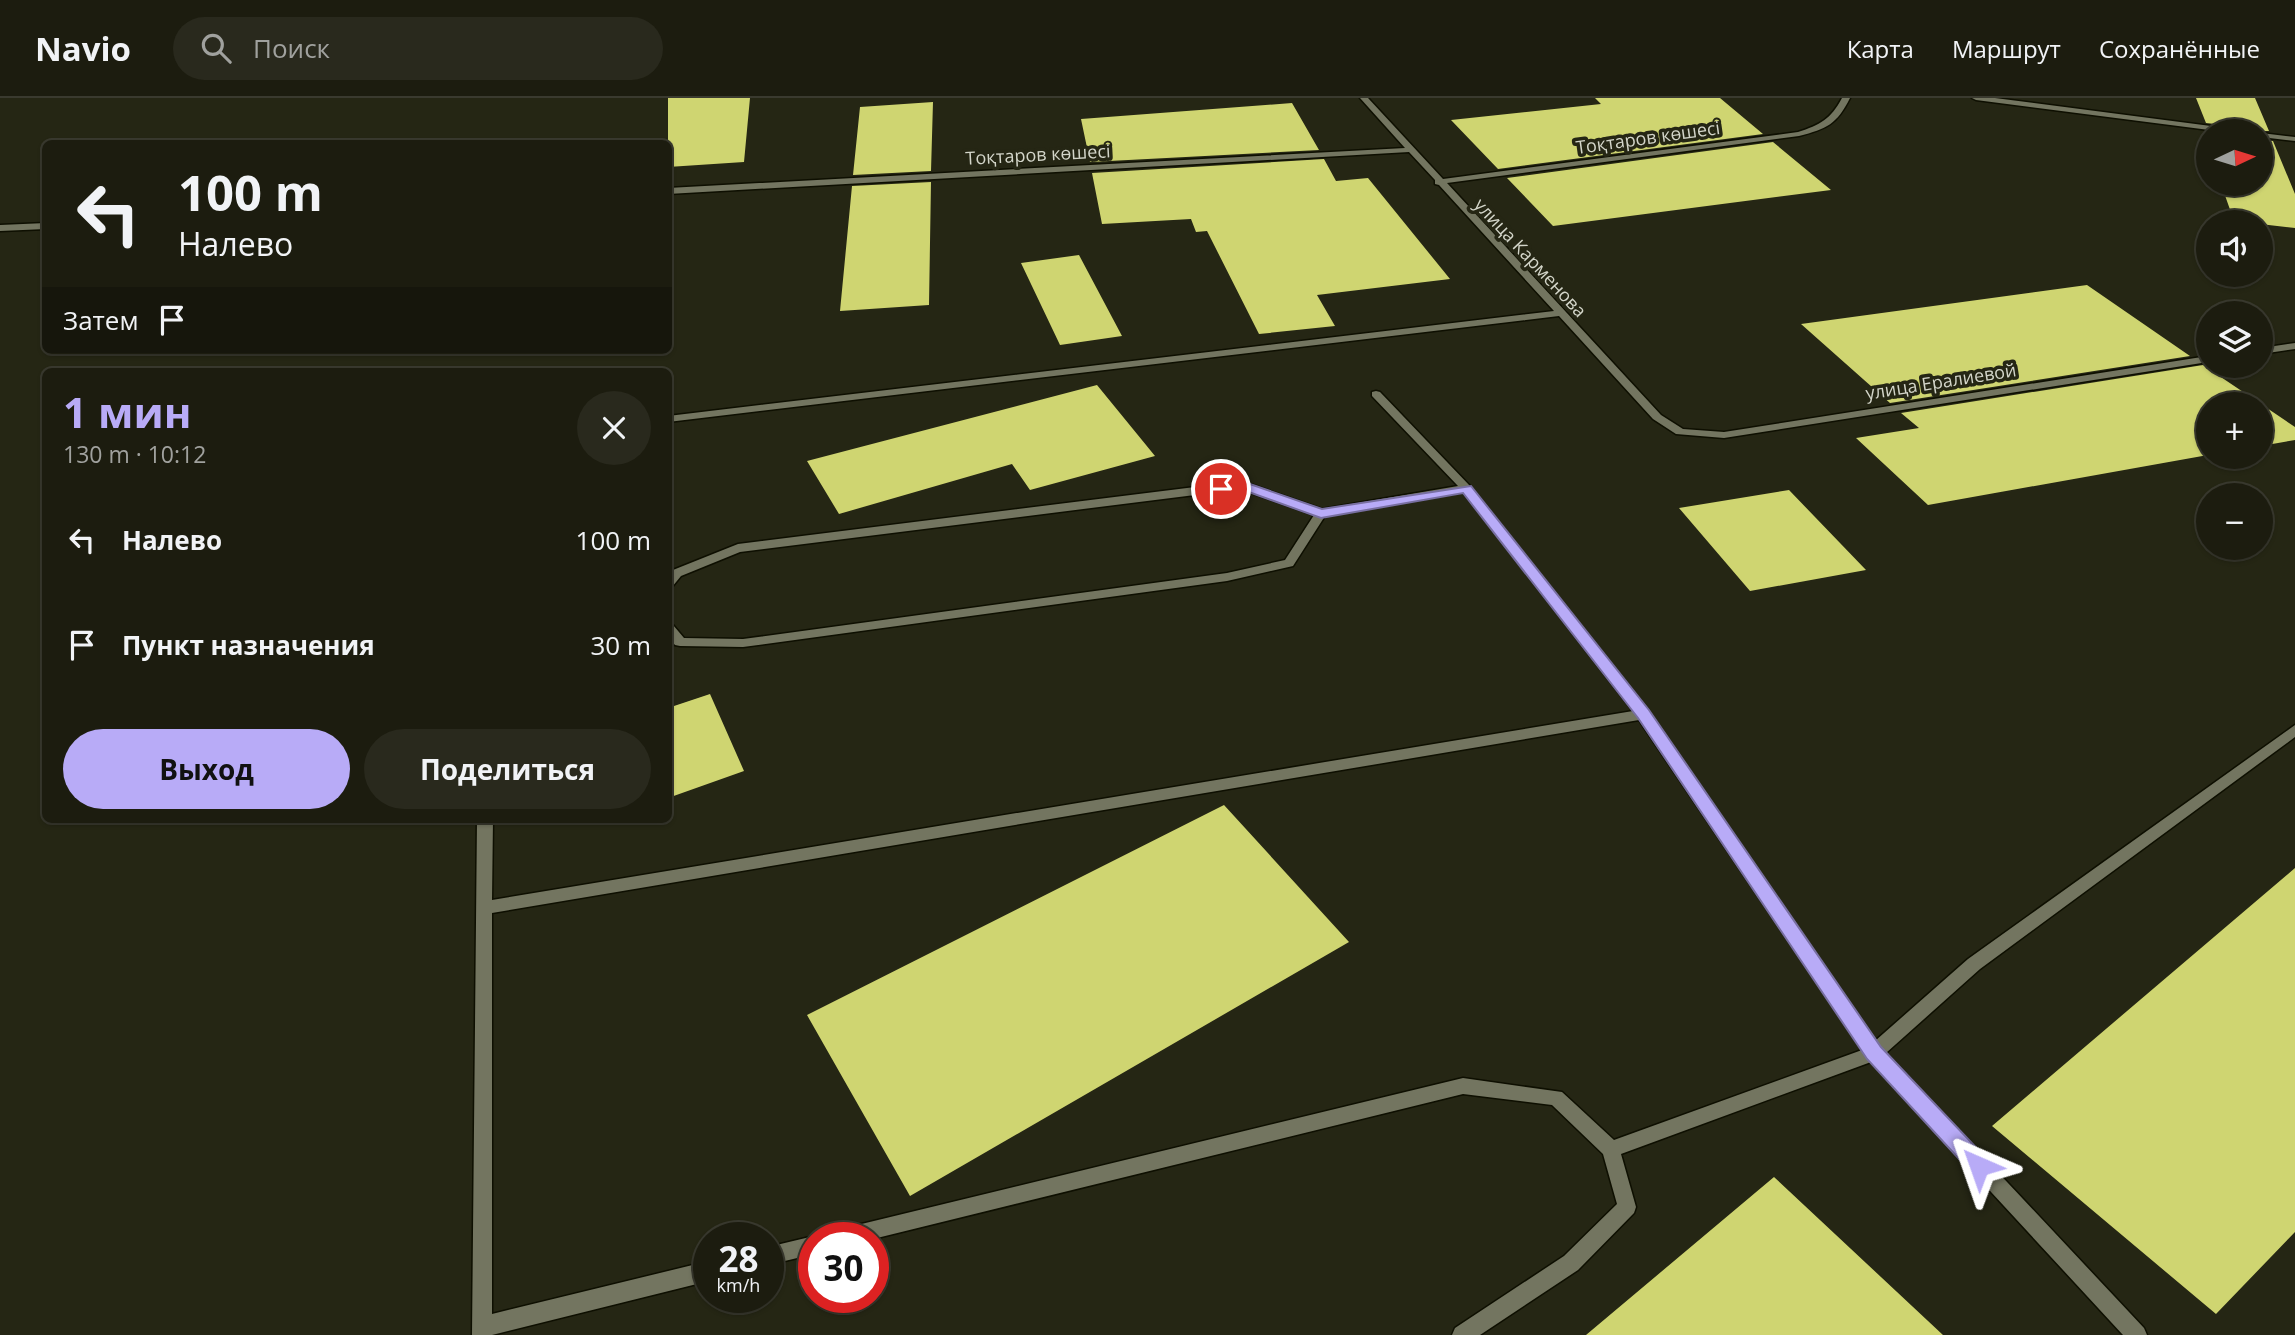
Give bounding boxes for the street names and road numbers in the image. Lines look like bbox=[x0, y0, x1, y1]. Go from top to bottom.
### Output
street label: Тоқтаров көшесі bbox=[1574, 115, 1721, 159]
street label: Тоқтаров көшесі bbox=[965, 138, 1111, 170]
street label: улица Карменова bbox=[1469, 193, 1592, 322]
street label: улица Ералиевой bbox=[1864, 357, 2018, 405]

